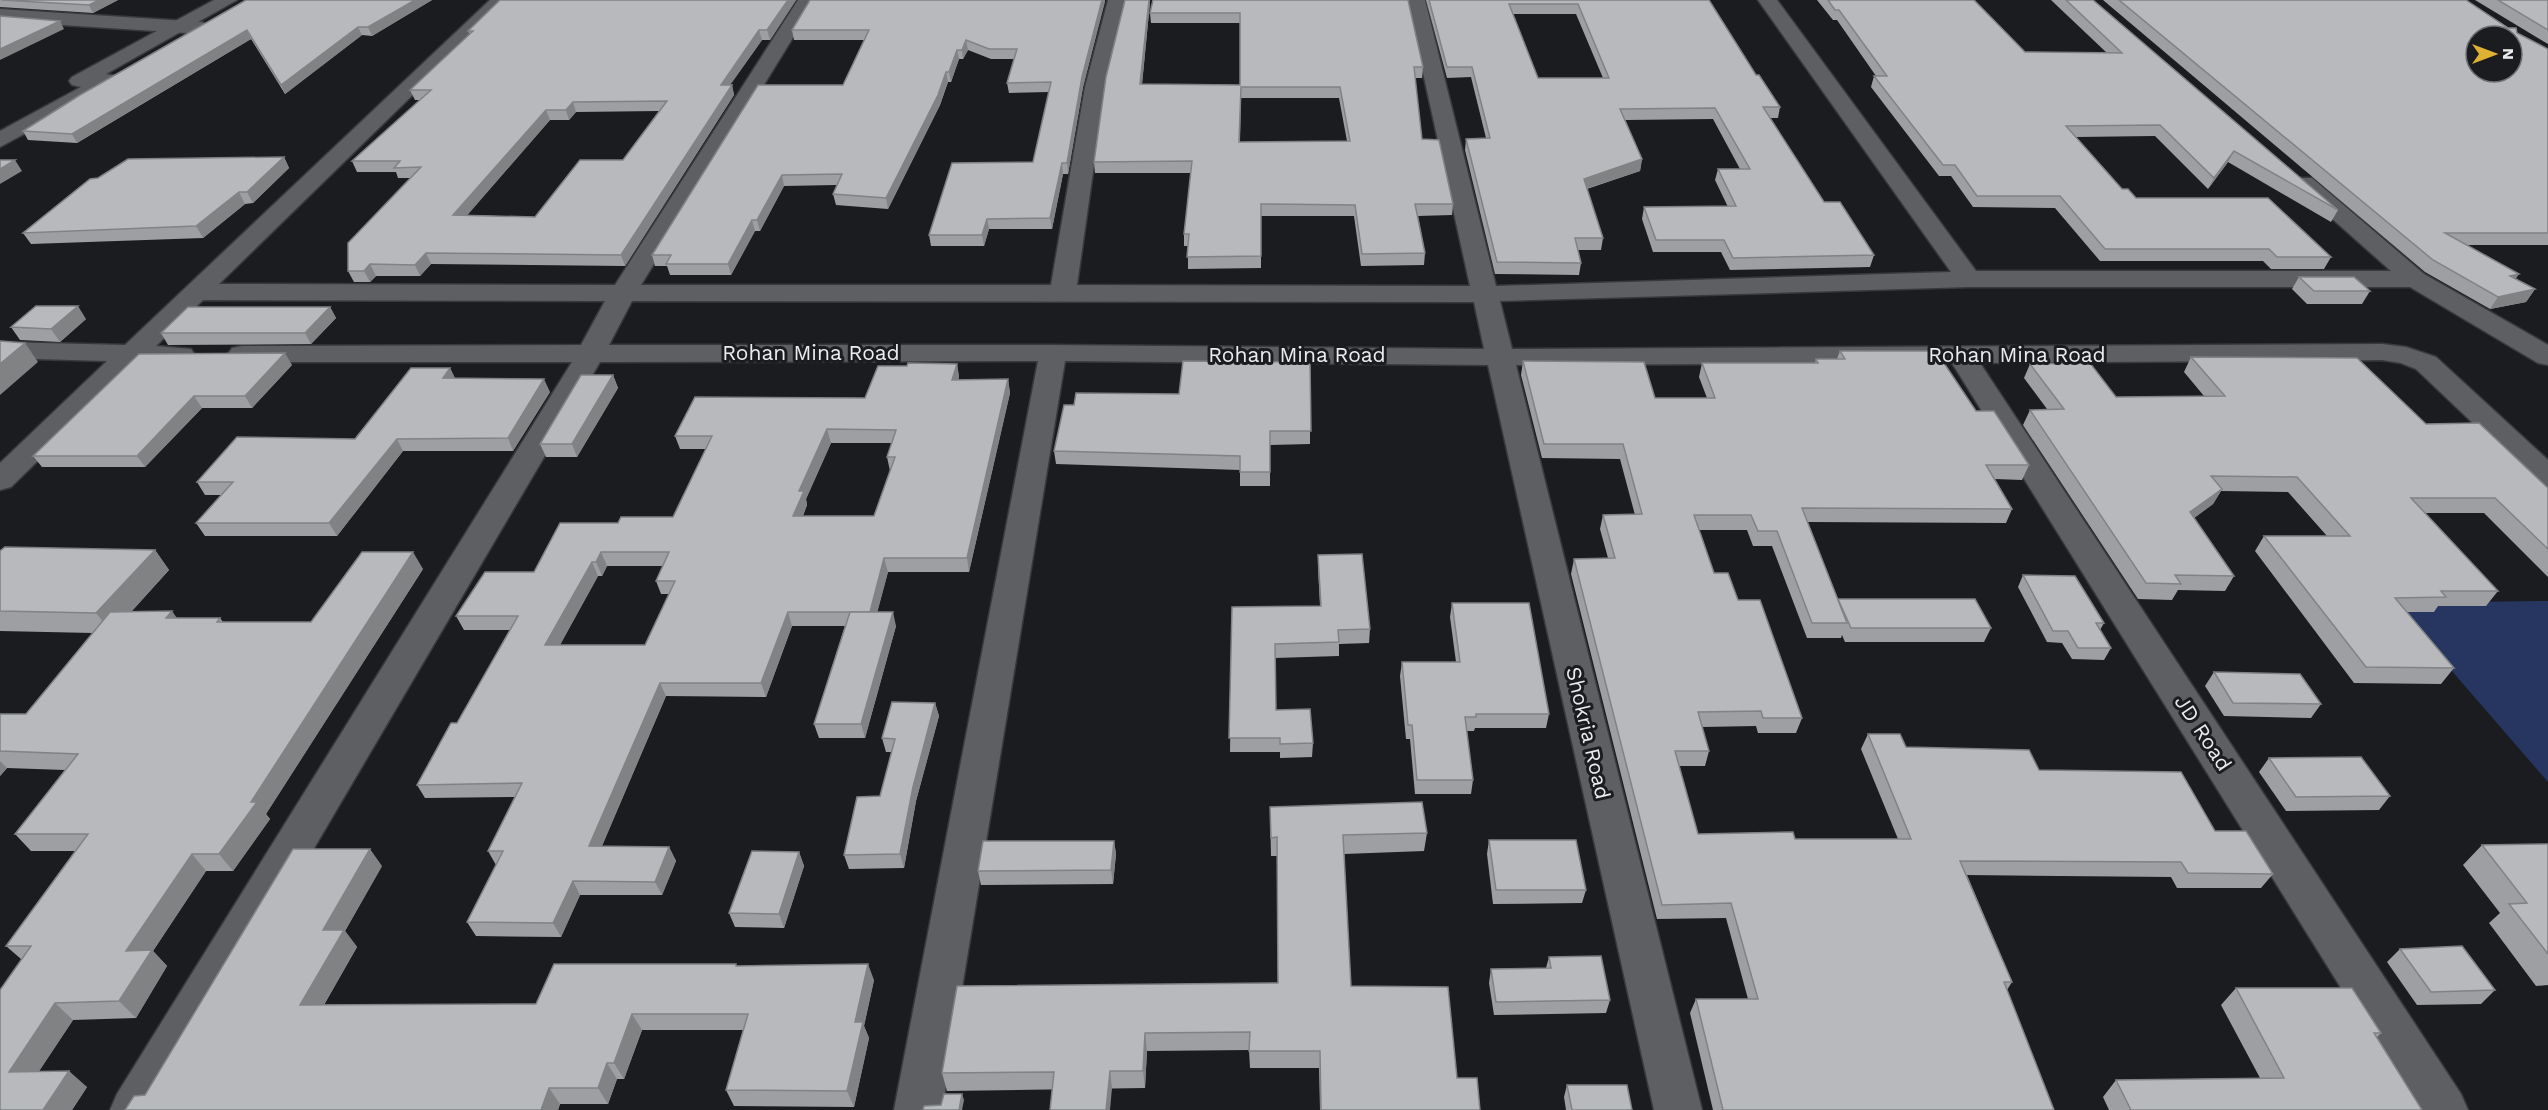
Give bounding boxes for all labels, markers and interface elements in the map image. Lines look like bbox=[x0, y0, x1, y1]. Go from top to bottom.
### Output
north arrow bbox=[2464, 24, 2524, 84]
text: N bbox=[2499, 48, 2518, 60]
street label: Rohan Mina Road bbox=[722, 340, 900, 365]
street label: Rohan Mina Road bbox=[1208, 342, 1386, 367]
street label: Rohan Mina Road bbox=[1928, 342, 2106, 367]
street label: Shokria Road bbox=[1561, 664, 1616, 801]
street label: JD Road bbox=[2170, 690, 2237, 775]

